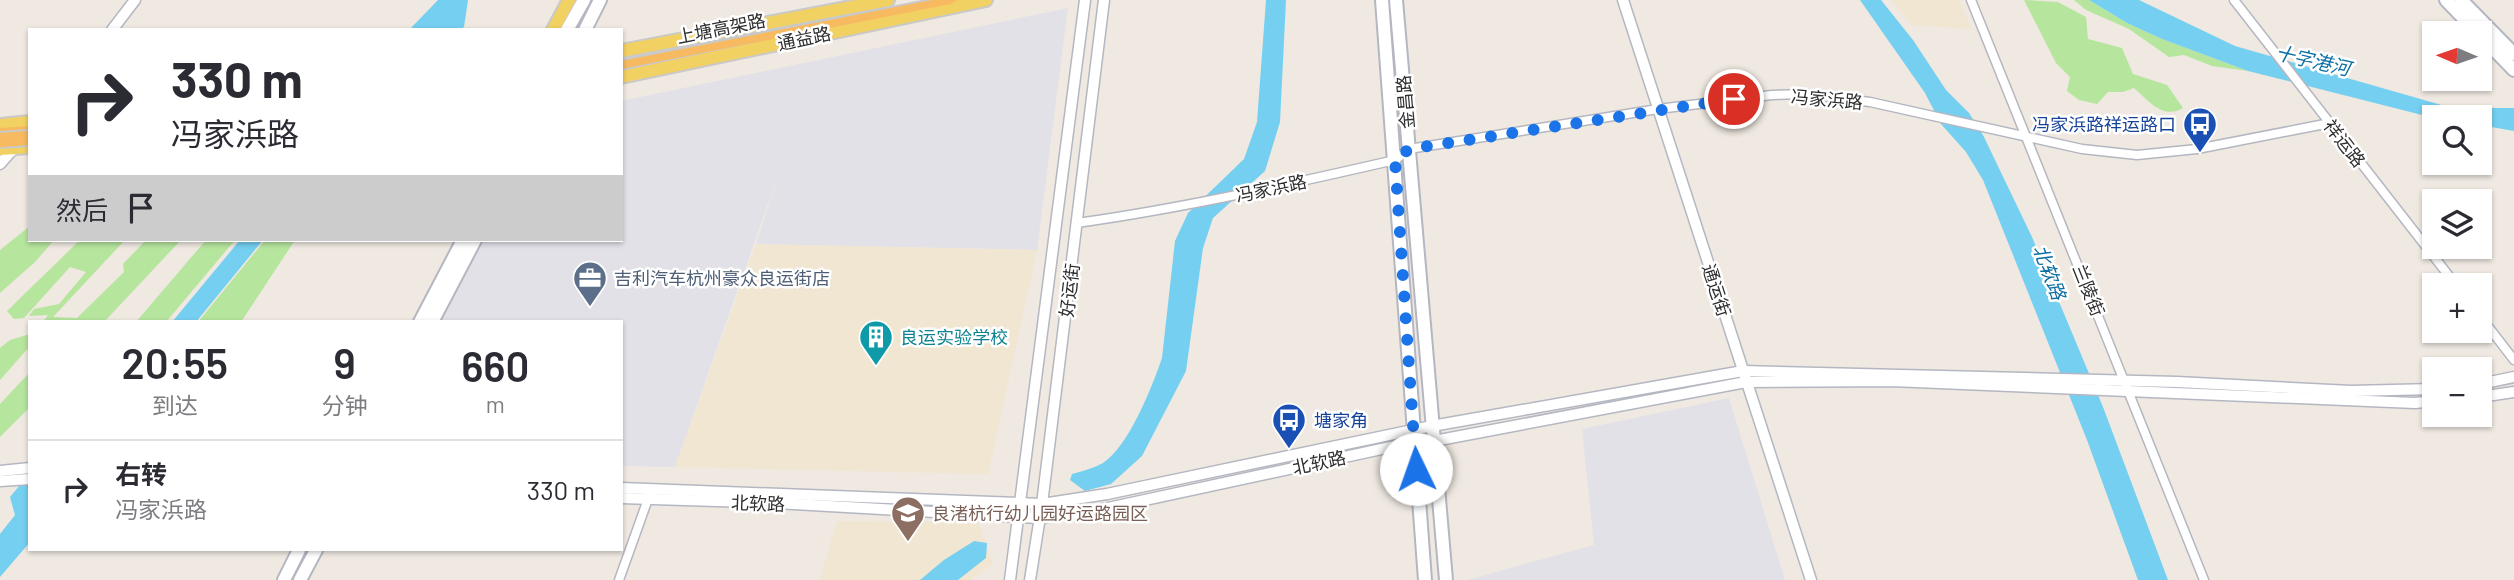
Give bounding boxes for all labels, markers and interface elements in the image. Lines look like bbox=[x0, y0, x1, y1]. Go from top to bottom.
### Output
street label: 上塘高架路 bbox=[675, 9, 767, 47]
north arrow bbox=[2422, 21, 2492, 91]
map controls bbox=[2422, 21, 2492, 427]
street label: 通益路 bbox=[775, 22, 833, 54]
water label: 十字港河 bbox=[2273, 40, 2357, 81]
text: 330 m bbox=[171, 49, 303, 108]
icon: right bbox=[56, 56, 147, 147]
pin bbox=[1704, 69, 1764, 129]
street label: 金昌路 bbox=[1392, 74, 1418, 130]
icon: arrive bbox=[1715, 80, 1753, 118]
street label: 冯家浜路 bbox=[1790, 85, 1864, 113]
bus stop icon: 冯家浜路祥运路口 bbox=[2181, 105, 2219, 154]
button: search bbox=[2422, 105, 2492, 175]
place label: 冯家浜路祥运路口 bbox=[2032, 113, 2176, 135]
text: 冯家浜路 bbox=[171, 114, 299, 152]
street label: 祥运路 bbox=[2320, 115, 2370, 171]
street label: 冯家浜路 bbox=[1233, 170, 1309, 206]
icon: arrive bbox=[122, 189, 160, 227]
button: layers bbox=[2422, 189, 2492, 259]
text: 然后 bbox=[56, 194, 108, 225]
water label: 北软路 bbox=[2029, 241, 2072, 305]
office icon: 吉利汽车杭州豪众良运街店 bbox=[571, 259, 609, 308]
street label: 通运街 bbox=[1698, 261, 1736, 319]
street label: 兰陵街 bbox=[2069, 261, 2109, 319]
street label: 好运街 bbox=[1055, 262, 1083, 318]
place label: 吉利汽车杭州豪众良运街店 bbox=[614, 267, 830, 289]
button: + bbox=[2422, 273, 2492, 343]
building icon: 良运实验学校 bbox=[857, 318, 895, 367]
place label: 良运实验学校 bbox=[900, 326, 1008, 348]
text: 20:55 bbox=[122, 337, 228, 387]
text: 9 bbox=[333, 337, 356, 387]
text: 660 bbox=[461, 340, 529, 390]
button: − bbox=[2422, 357, 2492, 427]
text: m bbox=[486, 390, 505, 418]
text: 到达 bbox=[152, 391, 198, 419]
text: 分钟 bbox=[322, 391, 368, 419]
bus stop icon: 塘家角 bbox=[1270, 401, 1308, 450]
place label: 塘家角 bbox=[1314, 409, 1368, 431]
position arrow bbox=[1379, 432, 1453, 506]
street label: 北软路 bbox=[1290, 446, 1348, 478]
text: 右转 bbox=[115, 458, 167, 489]
icon: right bbox=[56, 470, 94, 508]
text: 330 m bbox=[527, 474, 595, 505]
street label: 北软路 bbox=[731, 491, 785, 515]
school or university icon: 良渚杭行幼儿园好运路园区 bbox=[889, 494, 927, 543]
text: 冯家浜路 bbox=[115, 495, 207, 523]
place label: 良渚杭行幼儿园好运路园区 bbox=[932, 502, 1148, 524]

